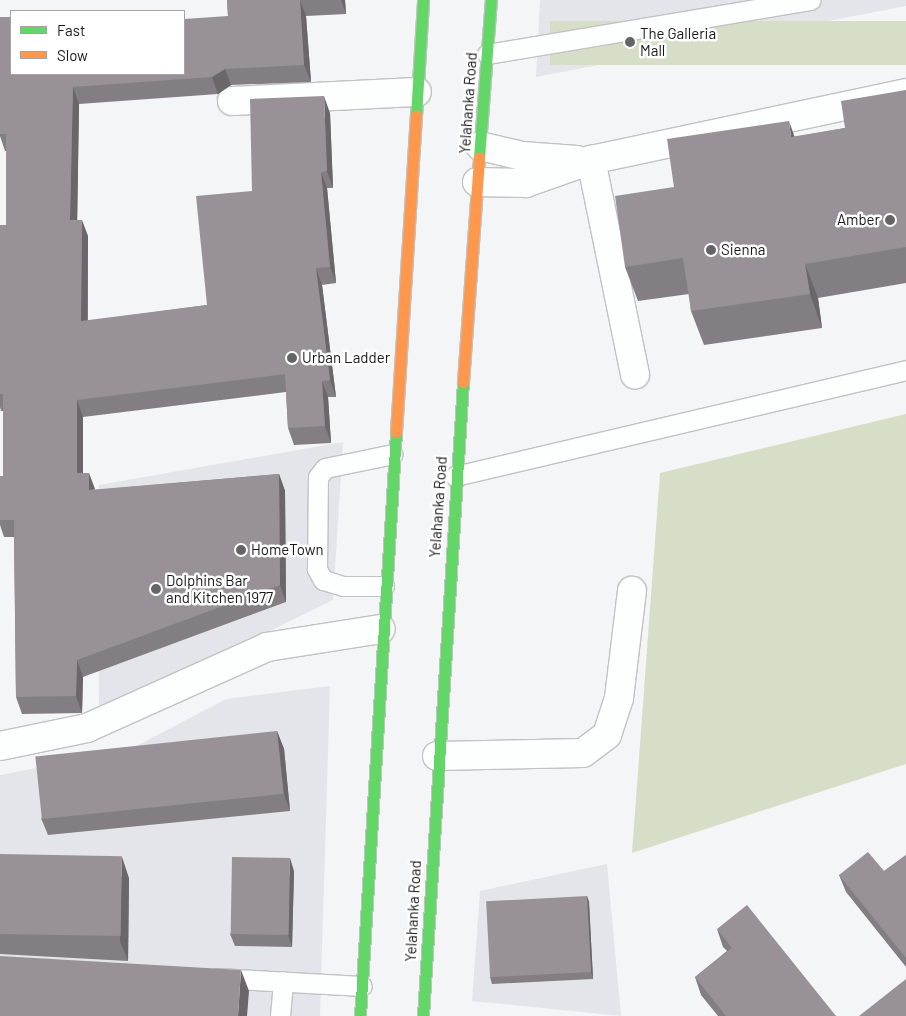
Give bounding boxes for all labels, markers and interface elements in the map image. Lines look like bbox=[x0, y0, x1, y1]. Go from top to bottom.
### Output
legend bbox=[10, 10, 185, 75]
text: Fast bbox=[57, 21, 85, 39]
place label: The Galleria Mall bbox=[640, 24, 716, 59]
marker: The Galleria Mall bbox=[624, 36, 636, 48]
text: Slow bbox=[57, 46, 88, 64]
street label: Yelahanka Road bbox=[455, 52, 481, 154]
place label: Amber bbox=[837, 211, 880, 229]
marker: Amber bbox=[884, 214, 896, 226]
place label: Sienna bbox=[721, 241, 765, 259]
marker: Sienna bbox=[705, 244, 717, 256]
place label: Urban Ladder bbox=[302, 349, 390, 367]
marker: Urban Ladder bbox=[286, 352, 298, 364]
street label: Yelahanka Road bbox=[425, 456, 451, 558]
place label: HomeTown bbox=[251, 541, 324, 559]
marker: HomeTown bbox=[235, 544, 247, 556]
place label: Dolphins Bar and Kitchen 1977 bbox=[166, 571, 273, 606]
marker: Dolphins Bar and Kitchen 1977 bbox=[150, 583, 162, 595]
street label: Yelahanka Road bbox=[401, 860, 425, 962]

